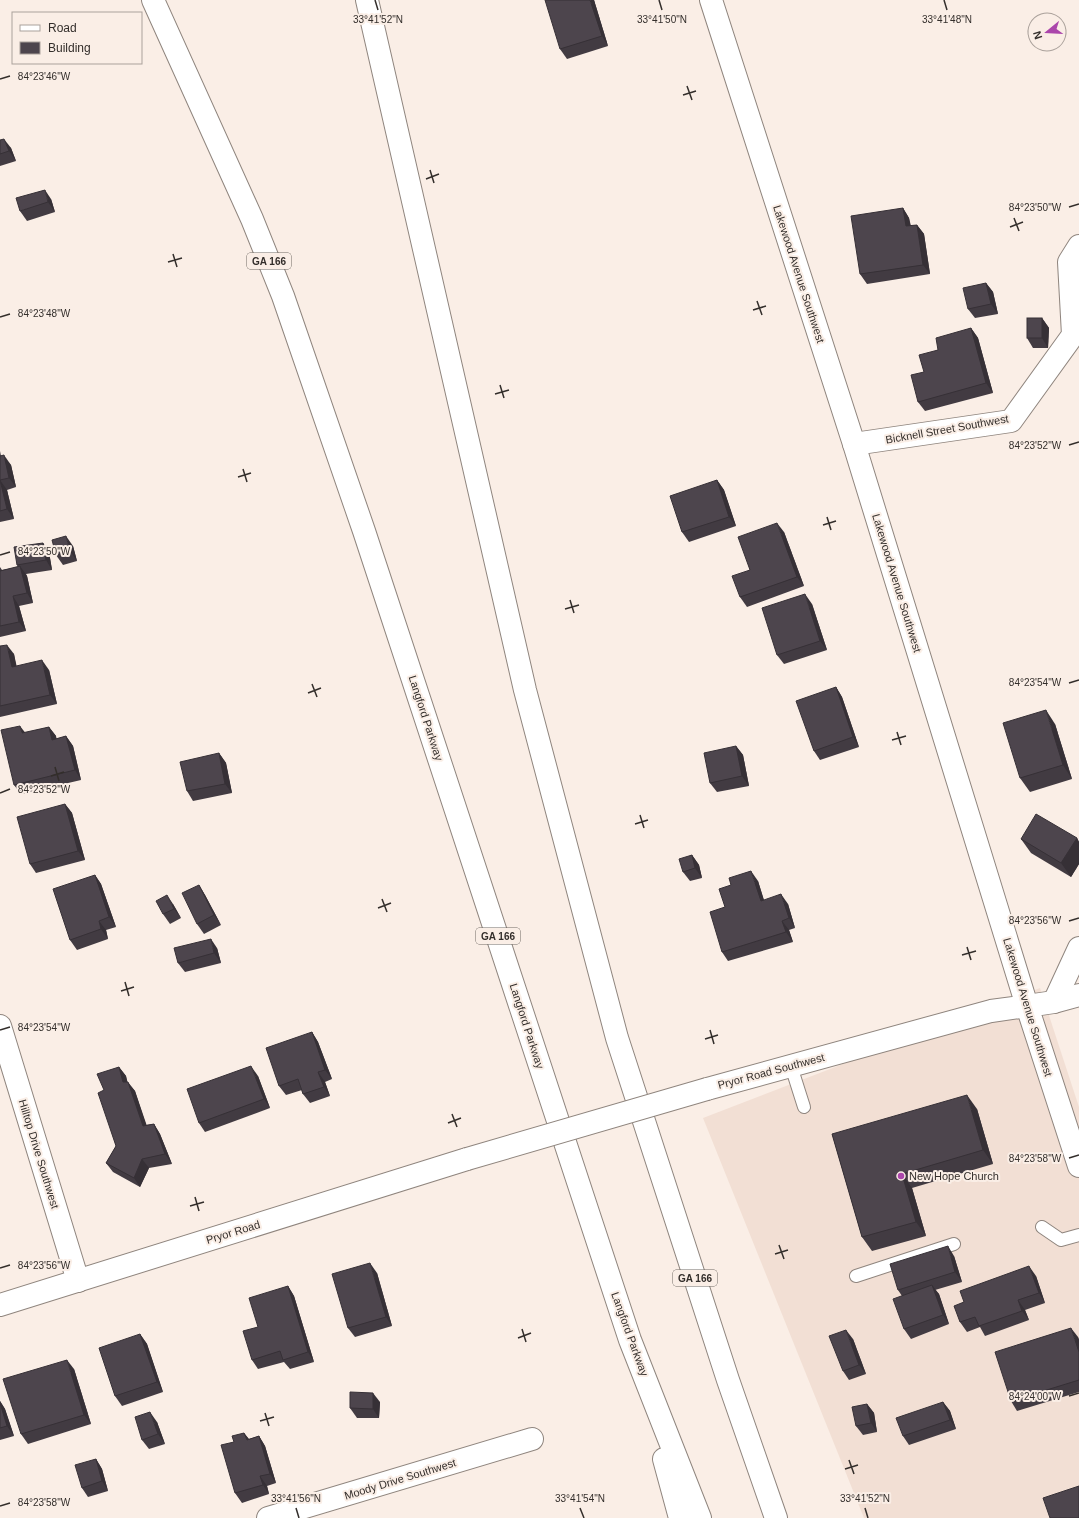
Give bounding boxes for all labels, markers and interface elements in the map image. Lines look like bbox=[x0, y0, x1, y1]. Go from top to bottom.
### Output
legend bbox=[12, 12, 142, 64]
north arrow bbox=[1027, 12, 1067, 52]
text: 33°41'52"N bbox=[353, 14, 403, 25]
text: 33°41'50"N bbox=[637, 14, 687, 25]
text: 33°41'48"N bbox=[922, 14, 972, 25]
text: Road bbox=[48, 21, 77, 35]
text: N bbox=[1031, 29, 1044, 41]
text: Building bbox=[48, 41, 91, 55]
text: 84°23'46"W bbox=[18, 71, 71, 82]
text: 84°23'50"W bbox=[1009, 202, 1062, 213]
street label: Lakewood Avenue Southwest bbox=[771, 204, 827, 344]
road number: GA 166 bbox=[247, 253, 291, 269]
text: 84°23'48"W bbox=[18, 308, 71, 319]
street label: Bicknell Street Southwest bbox=[885, 412, 1009, 446]
text: 84°23'52"W bbox=[1009, 440, 1062, 451]
street label: Lakewood Avenue Southwest bbox=[870, 512, 924, 654]
text: 84°23'50"W bbox=[18, 546, 71, 557]
street label: Langford Parkway bbox=[407, 674, 446, 762]
text: 84°23'54"W bbox=[1009, 677, 1062, 688]
text: 84°23'52"W bbox=[18, 784, 71, 795]
text: 84°23'56"W bbox=[1009, 915, 1062, 926]
road number: GA 166 bbox=[476, 928, 520, 944]
street label: Lakewood Avenue Southwest bbox=[1001, 936, 1055, 1078]
street label: Langford Parkway bbox=[508, 982, 547, 1070]
text: 84°23'54"W bbox=[18, 1022, 71, 1033]
street label: Pryor Road Southwest bbox=[716, 1051, 826, 1091]
street label: Hilltop Drive Southwest bbox=[17, 1098, 61, 1210]
text: 84°23'58"W bbox=[1009, 1153, 1062, 1164]
place label: New Hope Church bbox=[909, 1170, 999, 1182]
marker: New Hope Church bbox=[896, 1171, 906, 1181]
street label: Pryor Road bbox=[205, 1218, 261, 1246]
text: 84°23'56"W bbox=[18, 1260, 71, 1271]
road number: GA 166 bbox=[673, 1270, 717, 1286]
street label: Langford Parkway bbox=[609, 1290, 651, 1378]
text: 84°24'00"W bbox=[1009, 1391, 1062, 1402]
street label: Moody Drive Southwest bbox=[343, 1456, 457, 1502]
text: 33°41'56"N bbox=[271, 1493, 321, 1504]
text: 33°41'54"N bbox=[555, 1493, 605, 1504]
text: 33°41'52"N bbox=[840, 1493, 890, 1504]
text: 84°23'58"W bbox=[18, 1497, 71, 1508]

